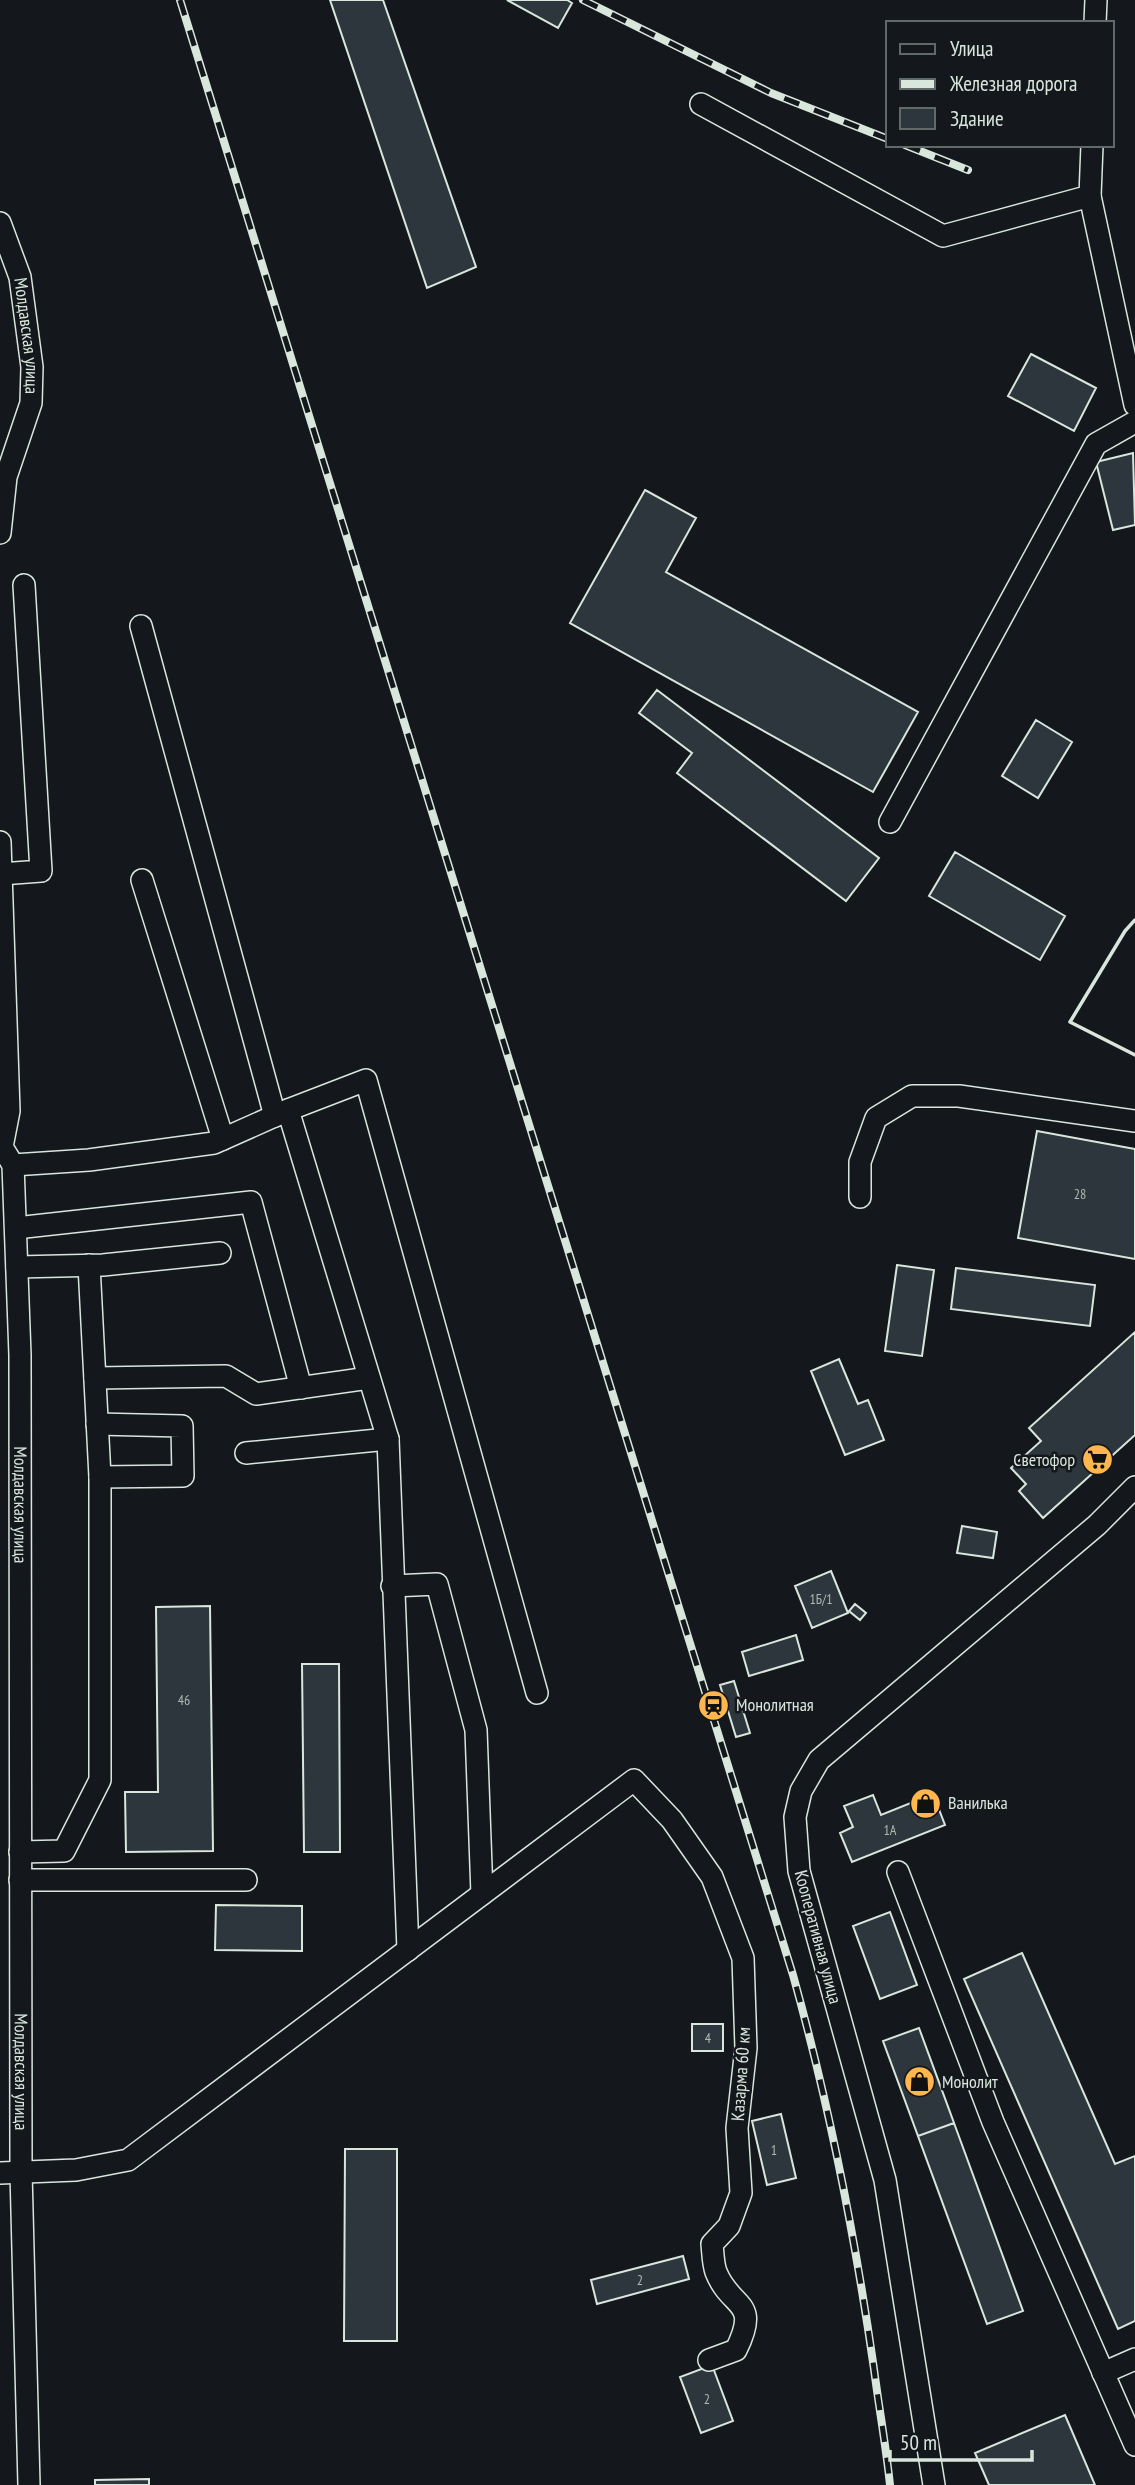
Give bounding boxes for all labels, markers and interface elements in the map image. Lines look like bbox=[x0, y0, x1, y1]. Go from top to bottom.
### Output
legend bbox=[886, 21, 1114, 147]
text: Улица bbox=[950, 35, 993, 62]
text: Железная дорога bbox=[949, 70, 1077, 97]
text: Здание bbox=[950, 105, 1004, 132]
street label: Молдавская улица bbox=[9, 276, 44, 395]
house number: 28 bbox=[1074, 1185, 1086, 1203]
supermarket icon: Светофор bbox=[1081, 1443, 1115, 1477]
street label: Молдавская улица bbox=[9, 1446, 32, 1564]
place label: Светофор bbox=[1013, 1448, 1075, 1471]
house number: 1Б/1 bbox=[810, 1590, 832, 1608]
station icon: Монолитная bbox=[696, 1688, 730, 1722]
house number: 46 bbox=[178, 1691, 190, 1709]
place label: Монолитная bbox=[736, 1693, 814, 1716]
shop icon: Ванилька bbox=[908, 1786, 942, 1820]
place label: Ванилька bbox=[948, 1791, 1008, 1814]
house number: 1А bbox=[884, 1821, 897, 1839]
street label: Кооперативная улица bbox=[790, 1868, 847, 2006]
street label: Молдавская улица bbox=[10, 2013, 33, 2131]
street label: Казарма 60 км bbox=[726, 2026, 755, 2122]
house number: 4 bbox=[705, 2029, 712, 2047]
shop icon: Монолит bbox=[902, 2065, 936, 2099]
place label: Монолит bbox=[942, 2070, 998, 2093]
house number: 1 bbox=[771, 2141, 777, 2159]
house number: 2 bbox=[637, 2271, 643, 2289]
house number: 2 bbox=[704, 2390, 710, 2408]
scale bar bbox=[890, 2418, 1032, 2462]
text: 50 m bbox=[900, 2429, 937, 2456]

